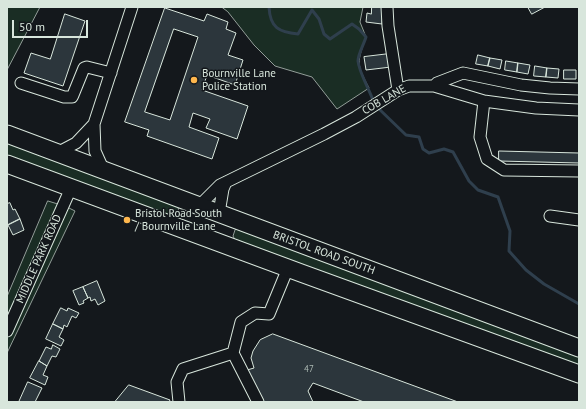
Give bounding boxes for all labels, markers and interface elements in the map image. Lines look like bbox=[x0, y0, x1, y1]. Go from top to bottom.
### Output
scale bar bbox=[14, 12, 90, 38]
text: 50 m bbox=[19, 19, 45, 34]
place label: Bournville Lane Police Station bbox=[202, 67, 276, 93]
marker: Bournville Lane Police Station bbox=[189, 75, 199, 85]
street label: COB LANE bbox=[360, 82, 408, 118]
place label: Bristol Road South / Bournville Lane bbox=[135, 207, 222, 233]
street label: MIDDLE PARK ROAD bbox=[13, 213, 65, 305]
marker: Bristol Road South / Bournville Lane bbox=[122, 215, 132, 225]
street label: BRISTOL ROAD SOUTH bbox=[271, 228, 377, 278]
house number: 47 bbox=[304, 364, 314, 374]

